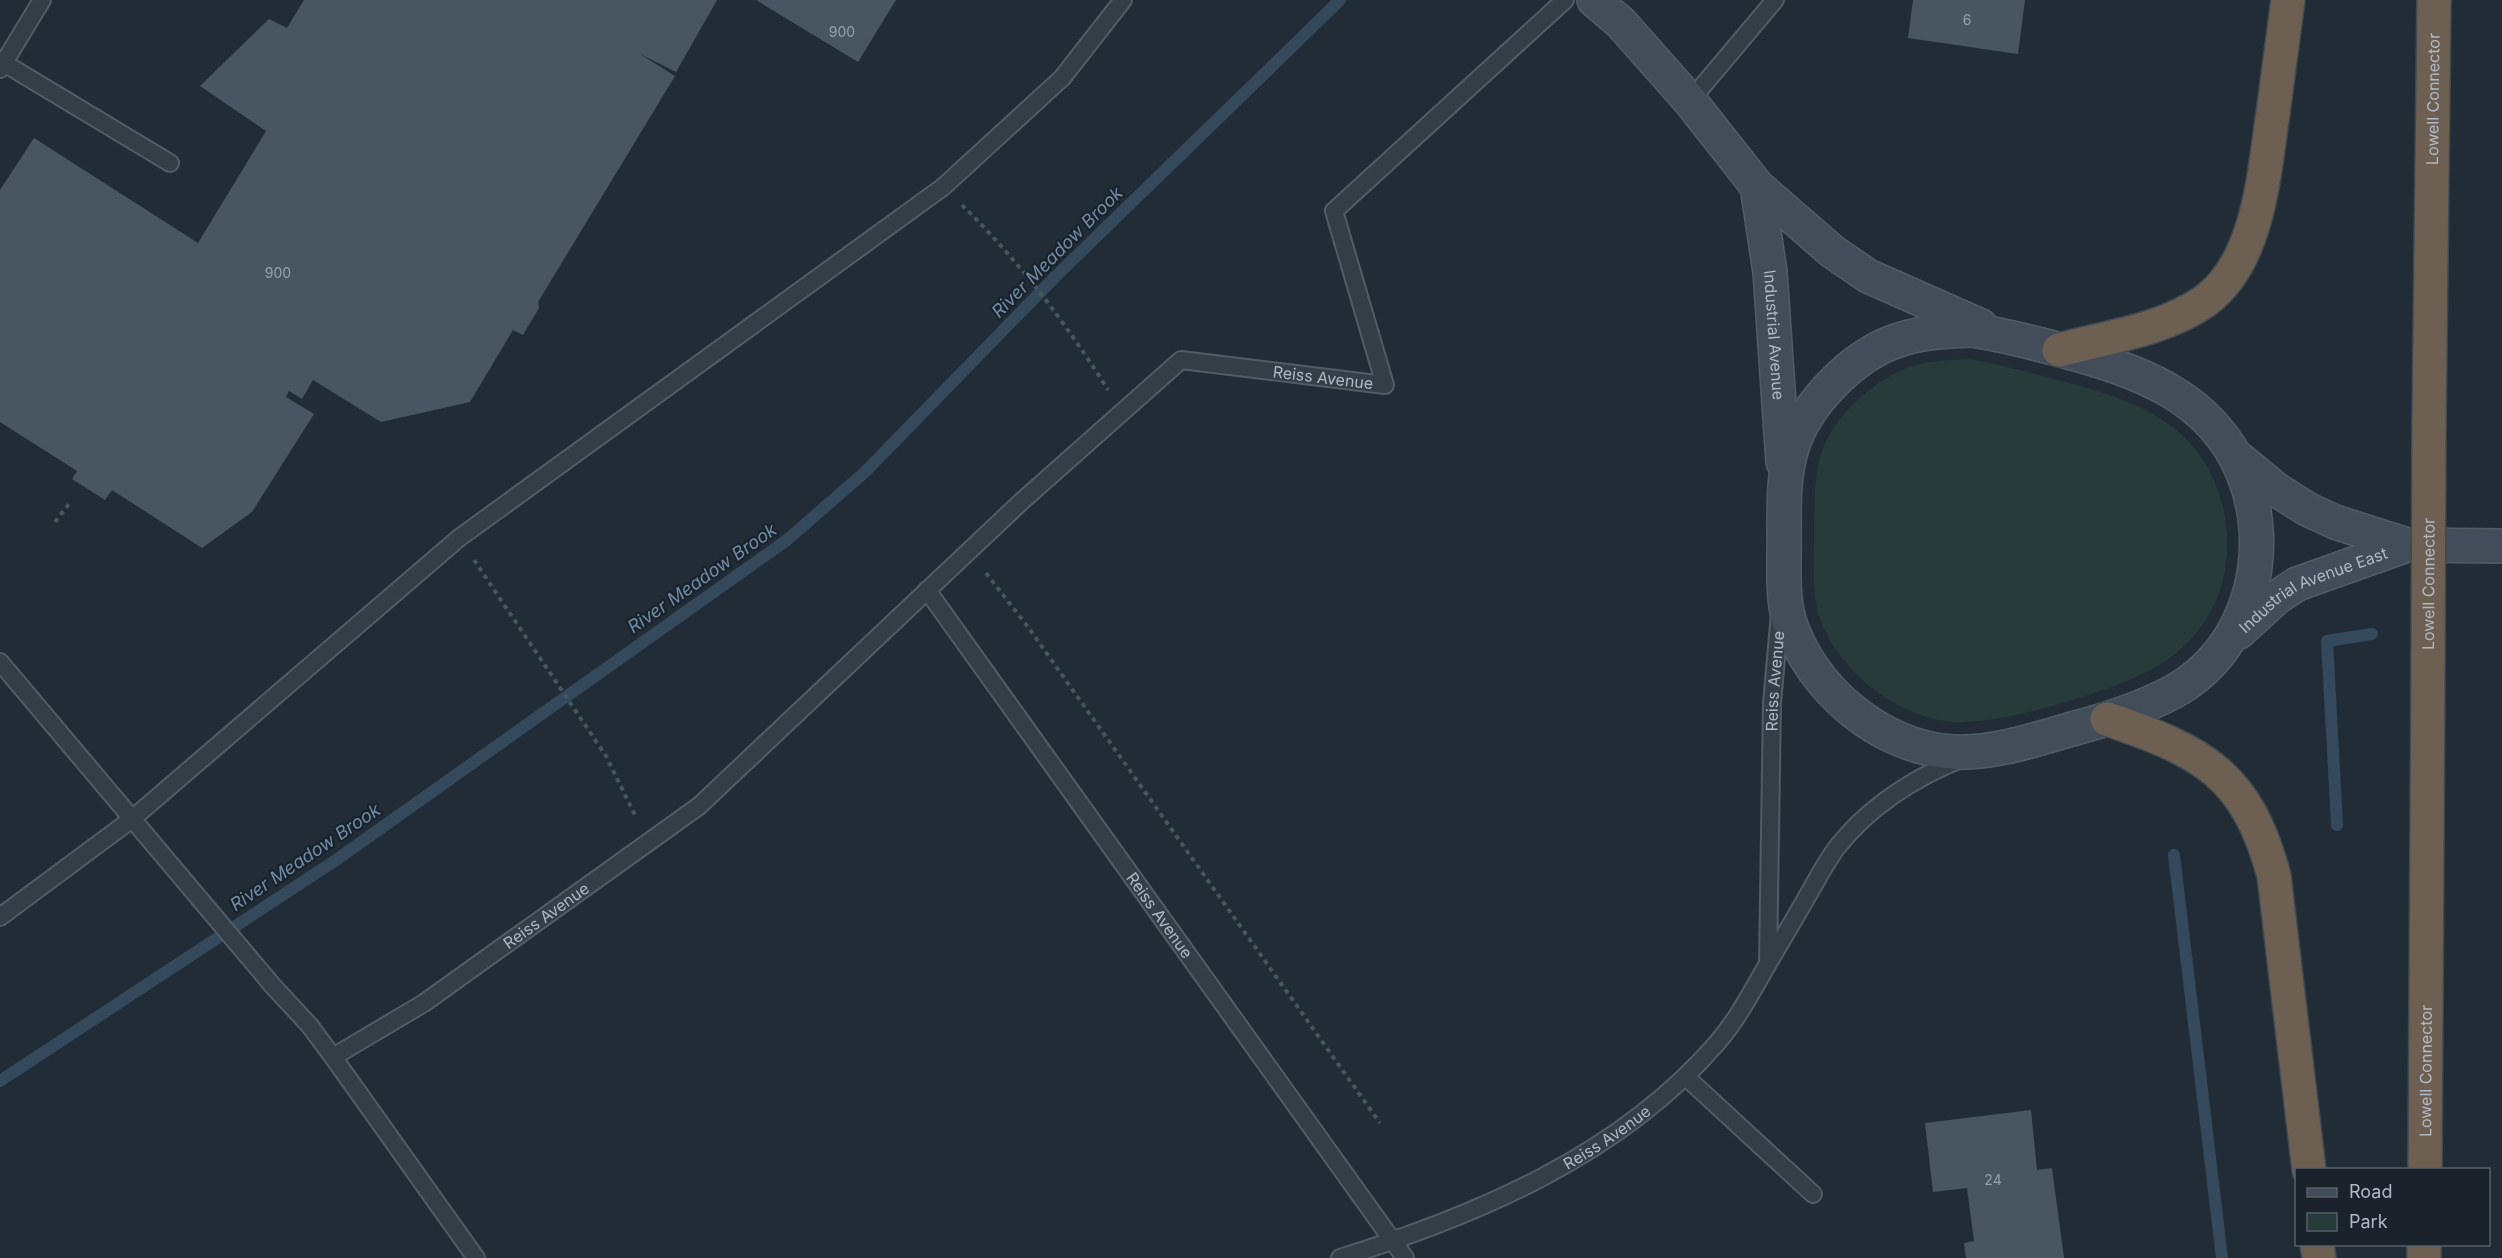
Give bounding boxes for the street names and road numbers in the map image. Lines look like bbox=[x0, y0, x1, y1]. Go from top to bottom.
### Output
street label: Lowell Connector bbox=[2422, 33, 2444, 165]
street label: Industrial Avenue bbox=[1760, 268, 1789, 401]
street label: Reiss Avenue bbox=[1272, 361, 1374, 393]
street label: Lowell Connector bbox=[2418, 518, 2439, 650]
street label: Industrial Avenue East bbox=[2235, 543, 2390, 637]
street label: Reiss Avenue bbox=[1762, 630, 1788, 732]
street label: Reiss Avenue bbox=[1122, 868, 1197, 962]
street label: Reiss Avenue bbox=[499, 878, 593, 953]
street label: Lowell Connector bbox=[2415, 1005, 2436, 1137]
street label: Reiss Avenue bbox=[1560, 1101, 1654, 1174]

